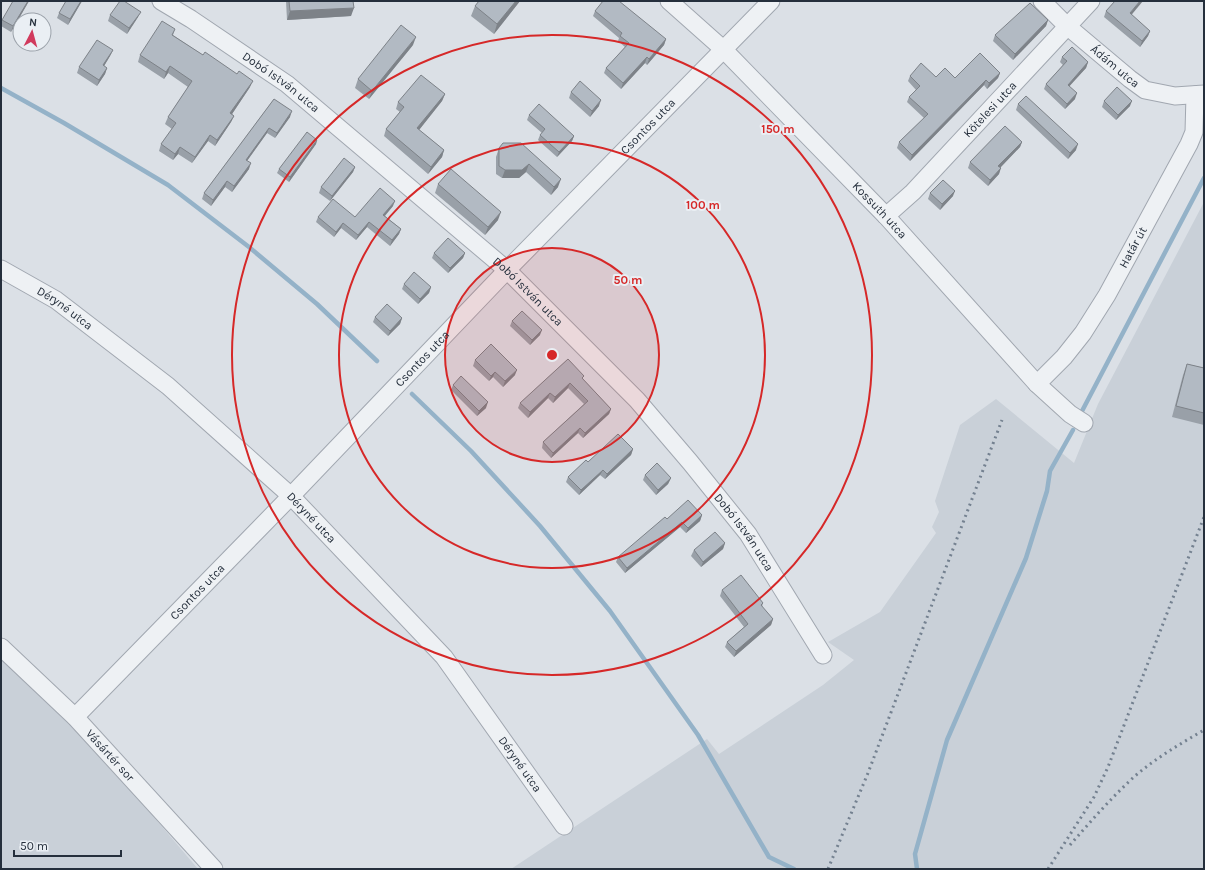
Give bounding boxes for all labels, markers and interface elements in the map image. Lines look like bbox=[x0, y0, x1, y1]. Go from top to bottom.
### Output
north arrow bbox=[12, 12, 52, 52]
text: N bbox=[28, 16, 38, 29]
street label: Ádám utca bbox=[1088, 41, 1142, 91]
street label: Dobó István utca bbox=[240, 49, 322, 115]
street label: Kötelesi utca bbox=[960, 79, 1019, 140]
street label: Csontos utca bbox=[618, 96, 678, 157]
text: 150 m bbox=[761, 122, 795, 136]
street label: Kossuth utca bbox=[849, 179, 910, 241]
text: 100 m bbox=[686, 198, 720, 212]
street label: Határ út bbox=[1116, 224, 1150, 270]
street label: Dobó István utca bbox=[490, 254, 566, 329]
text: 50 m bbox=[614, 273, 643, 287]
street label: Déryné utca bbox=[35, 284, 95, 333]
street label: Csontos utca bbox=[392, 328, 452, 390]
centre of rings bbox=[545, 348, 559, 362]
street label: Déryné utca bbox=[284, 489, 339, 546]
street label: Dobó István utca bbox=[711, 491, 776, 574]
street label: Csontos utca bbox=[167, 561, 228, 623]
street label: Vásártér sor bbox=[83, 727, 138, 785]
street label: Déryné utca bbox=[496, 734, 545, 795]
scale bar bbox=[14, 832, 121, 858]
text: 50 m bbox=[20, 839, 48, 853]

